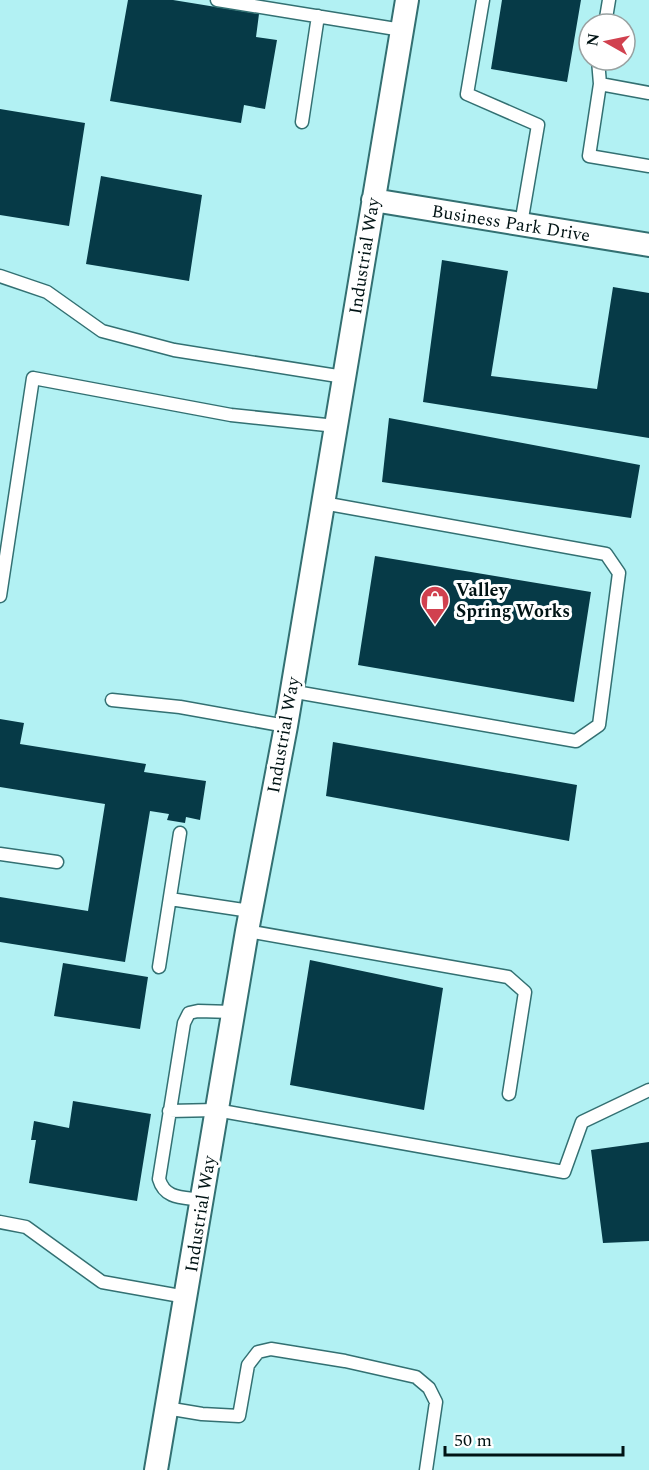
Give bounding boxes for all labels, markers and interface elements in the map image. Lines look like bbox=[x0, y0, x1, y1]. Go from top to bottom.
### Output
north arrow bbox=[577, 12, 637, 72]
text: N bbox=[580, 31, 606, 48]
street label: Industrial Way bbox=[342, 194, 387, 316]
street label: Business Park Drive bbox=[430, 198, 592, 249]
place label: Valley Spring Works bbox=[456, 577, 570, 625]
shop icon: Valley Spring Works bbox=[419, 584, 451, 626]
street label: Industrial Way bbox=[260, 673, 307, 795]
street label: Industrial Way bbox=[178, 1152, 223, 1274]
scale bar bbox=[445, 1419, 624, 1457]
text: 50 m bbox=[454, 1427, 492, 1454]

